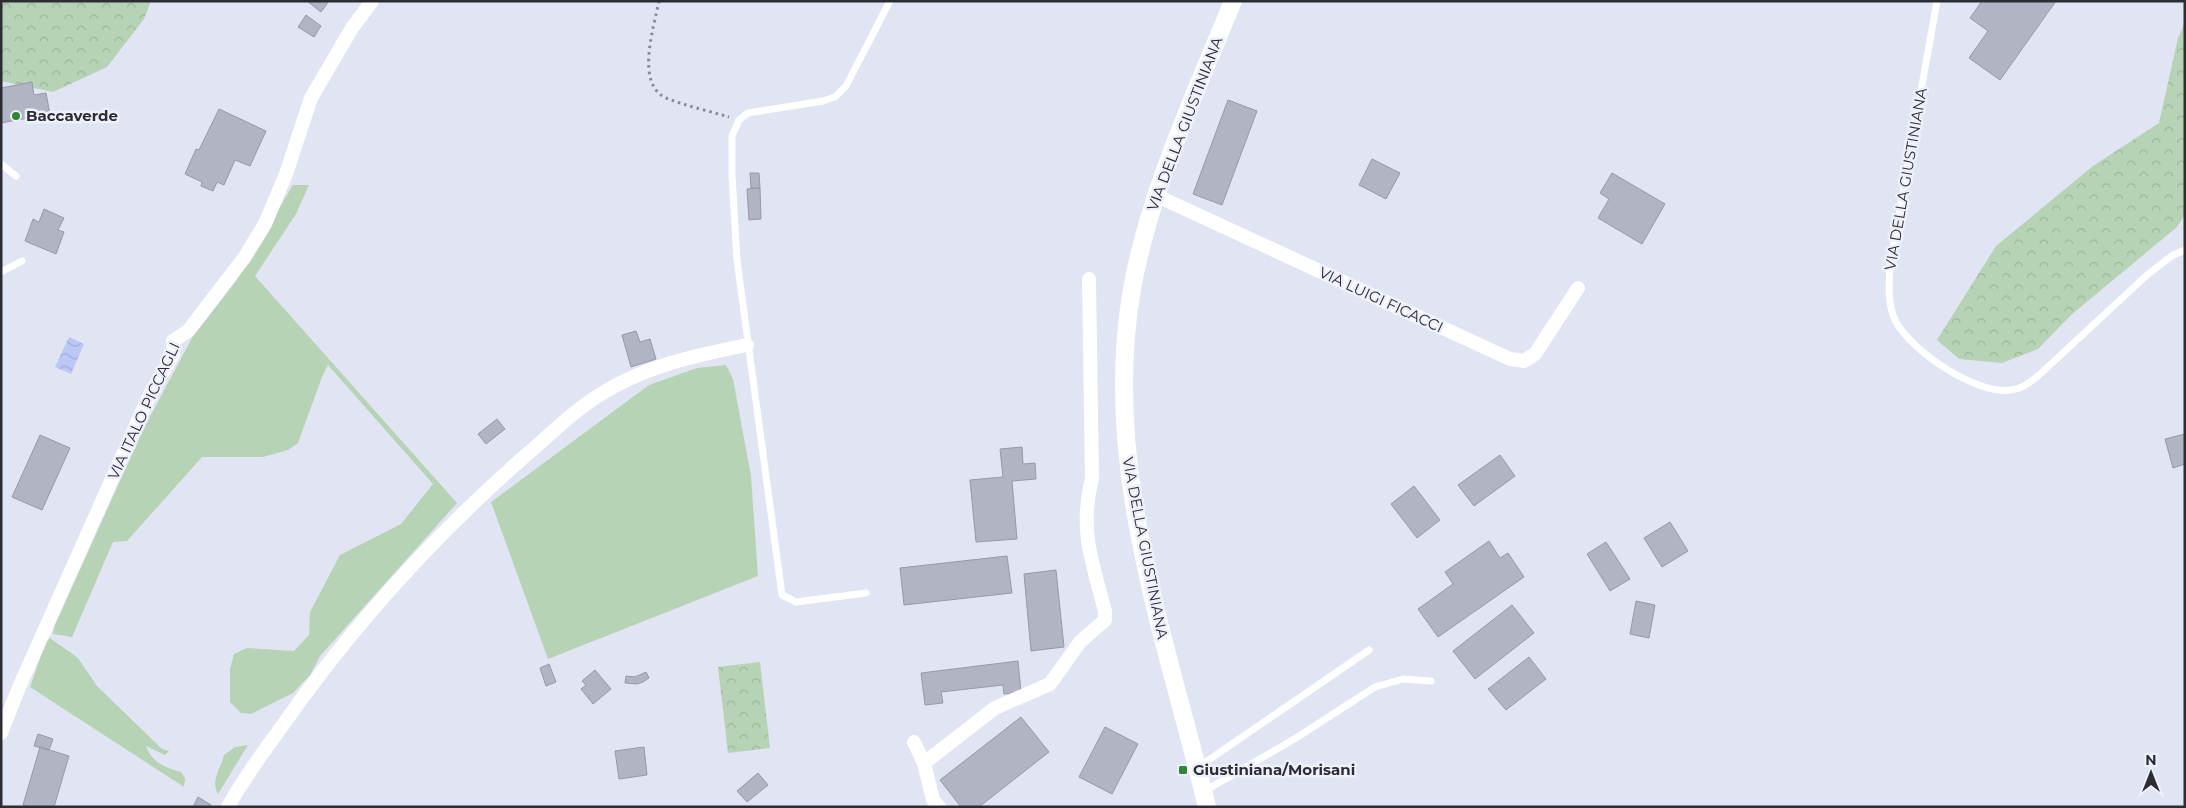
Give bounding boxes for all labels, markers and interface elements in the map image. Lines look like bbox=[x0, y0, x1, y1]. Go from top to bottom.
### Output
street label: VIA DELLA GIUSTINIANA bbox=[1143, 34, 1227, 214]
street label: VIA DELLA GIUSTINIANA bbox=[1880, 86, 1931, 272]
place label: Baccaverde bbox=[26, 106, 118, 125]
marker: Baccaverde bbox=[10, 110, 22, 122]
street label: VIA LUIGI FICACCI bbox=[1316, 262, 1446, 337]
street label: VIA ITALO PICCAGLI bbox=[103, 339, 184, 482]
street label: VIA DELLA GIUSTINIANA bbox=[1119, 455, 1173, 641]
north arrow bbox=[2126, 748, 2176, 798]
text: N bbox=[2145, 751, 2157, 769]
place label: Giustiniana/Morisani bbox=[1193, 760, 1355, 779]
marker: Giustiniana/Morisani bbox=[1177, 764, 1189, 776]

